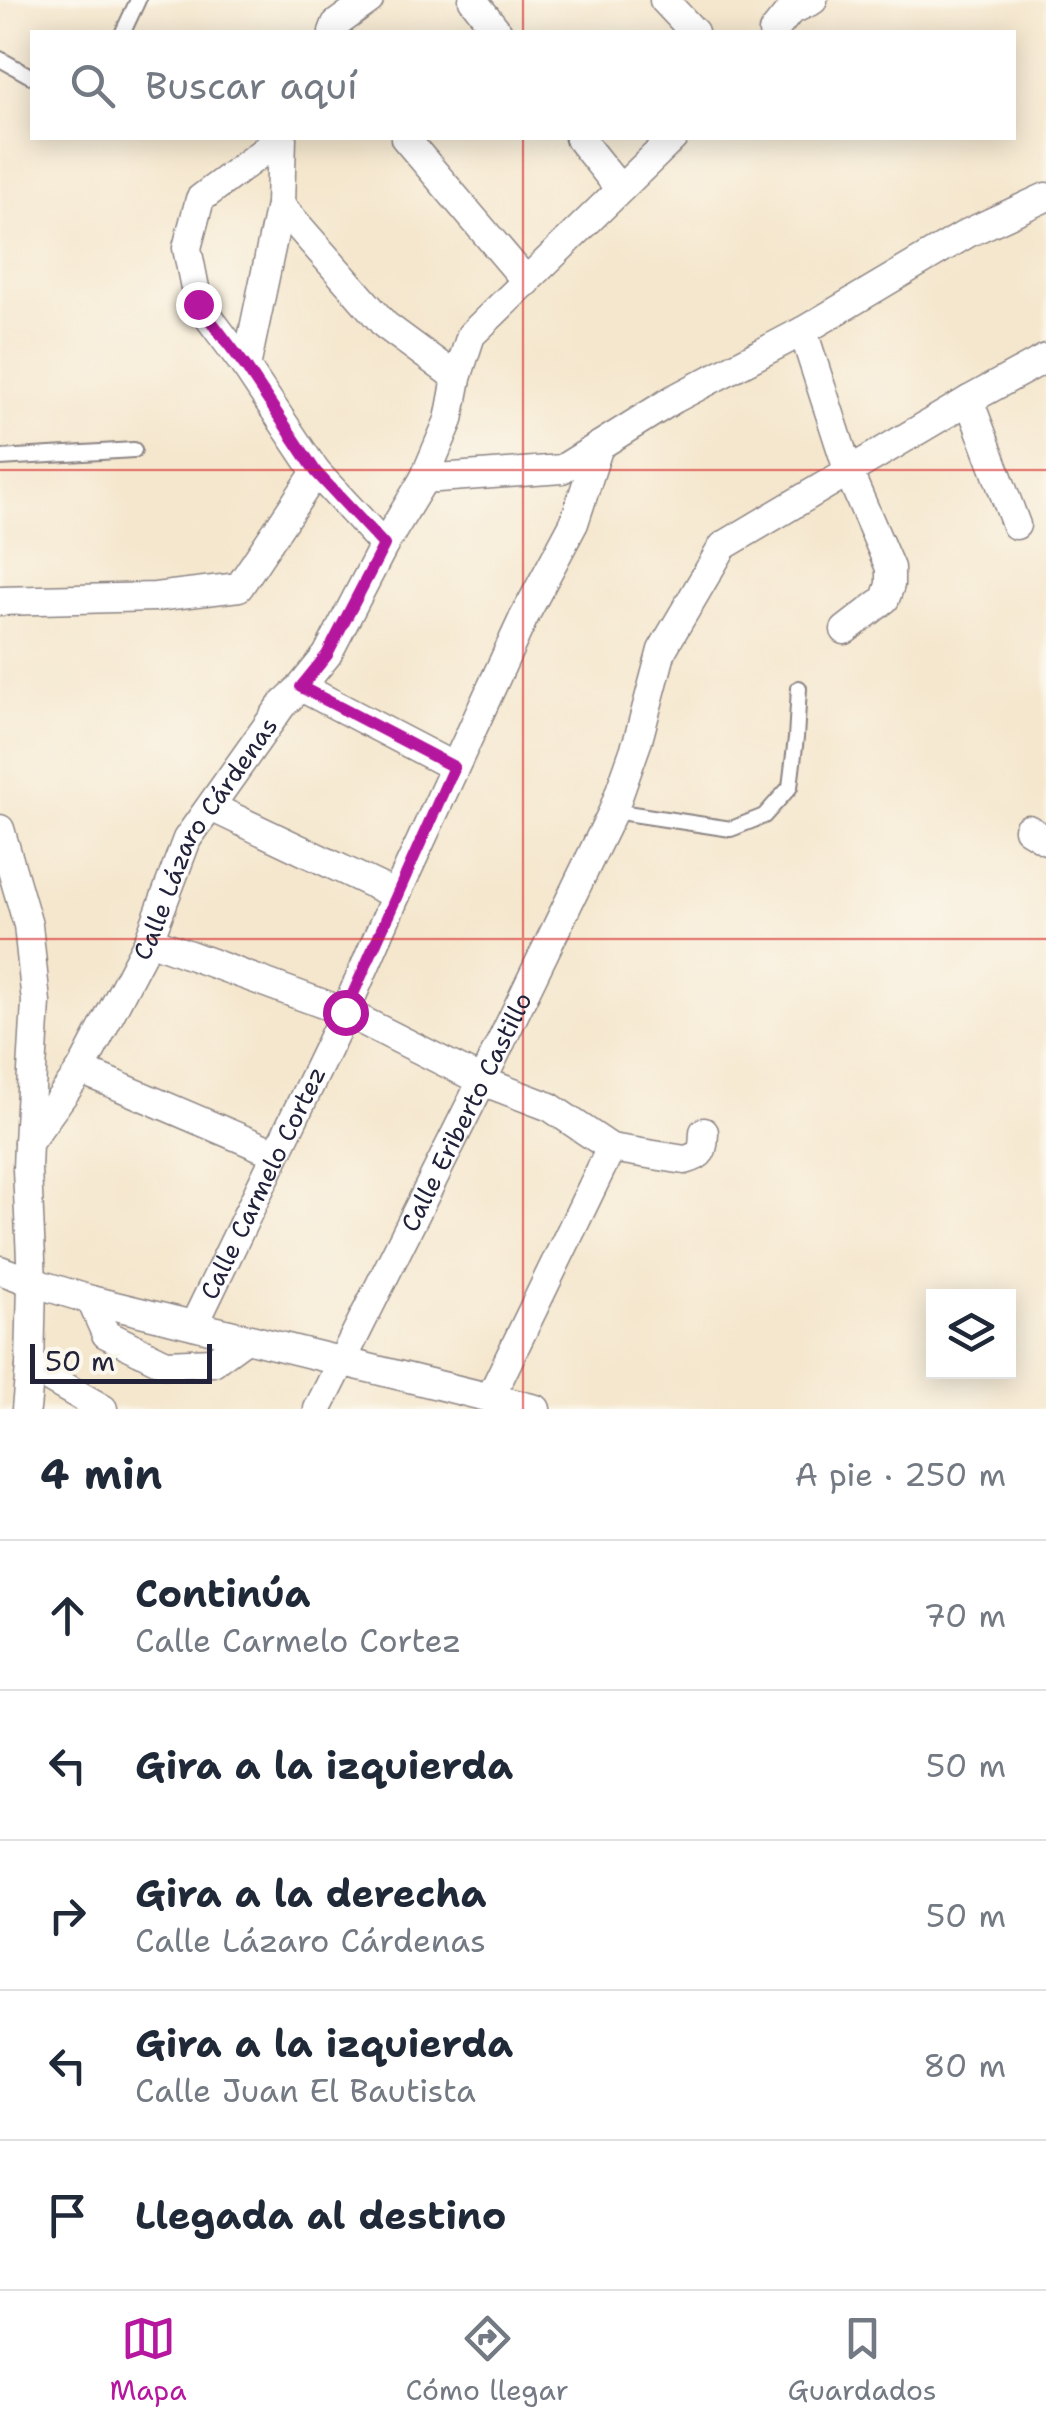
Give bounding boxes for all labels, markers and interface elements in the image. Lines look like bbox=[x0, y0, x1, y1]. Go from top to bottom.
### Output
search box bbox=[30, 30, 1016, 140]
icon: search bbox=[65, 58, 120, 113]
text: Buscar aquí bbox=[145, 60, 358, 111]
route end bbox=[176, 282, 222, 328]
street label: Calle Lázaro Cárdenas bbox=[124, 710, 285, 966]
street label: Calle Eriberto Castillo bbox=[392, 986, 540, 1237]
route start bbox=[323, 990, 369, 1036]
street label: Calle Carmelo Cortez bbox=[192, 1060, 333, 1305]
map controls bbox=[926, 1289, 1016, 1379]
button: layers bbox=[926, 1289, 1016, 1379]
scale bar bbox=[30, 1339, 212, 1384]
text: 50 m bbox=[45, 1342, 115, 1380]
text: 4 min bbox=[40, 1446, 162, 1502]
text: A pie · 250 m bbox=[795, 1453, 1006, 1496]
text: Continúa bbox=[135, 1568, 310, 1619]
icon: ahead bbox=[40, 1588, 95, 1643]
text: 70 m bbox=[923, 1594, 1006, 1637]
text: Calle Carmelo Cortez bbox=[135, 1619, 461, 1662]
icon: left bbox=[40, 1738, 95, 1793]
text: Gira a la izquierda bbox=[135, 1740, 513, 1791]
text: 50 m bbox=[926, 1744, 1006, 1787]
text: Gira a la derecha bbox=[135, 1868, 487, 1919]
icon: right bbox=[40, 1888, 95, 1943]
text: 50 m bbox=[926, 1894, 1006, 1937]
text: Calle Lázaro Cárdenas bbox=[135, 1919, 486, 1962]
text: Gira a la izquierda bbox=[135, 2018, 513, 2069]
icon: left bbox=[40, 2038, 95, 2093]
text: 80 m bbox=[923, 2044, 1006, 2087]
text: Calle Juan El Bautista bbox=[135, 2069, 476, 2112]
icon: arrive bbox=[40, 2188, 95, 2243]
text: Llegada al destino bbox=[135, 2190, 506, 2241]
tab: Mapa bbox=[109, 2311, 187, 2409]
tab: Cómo llegar bbox=[406, 2311, 569, 2409]
tab: Guardados bbox=[788, 2311, 937, 2409]

